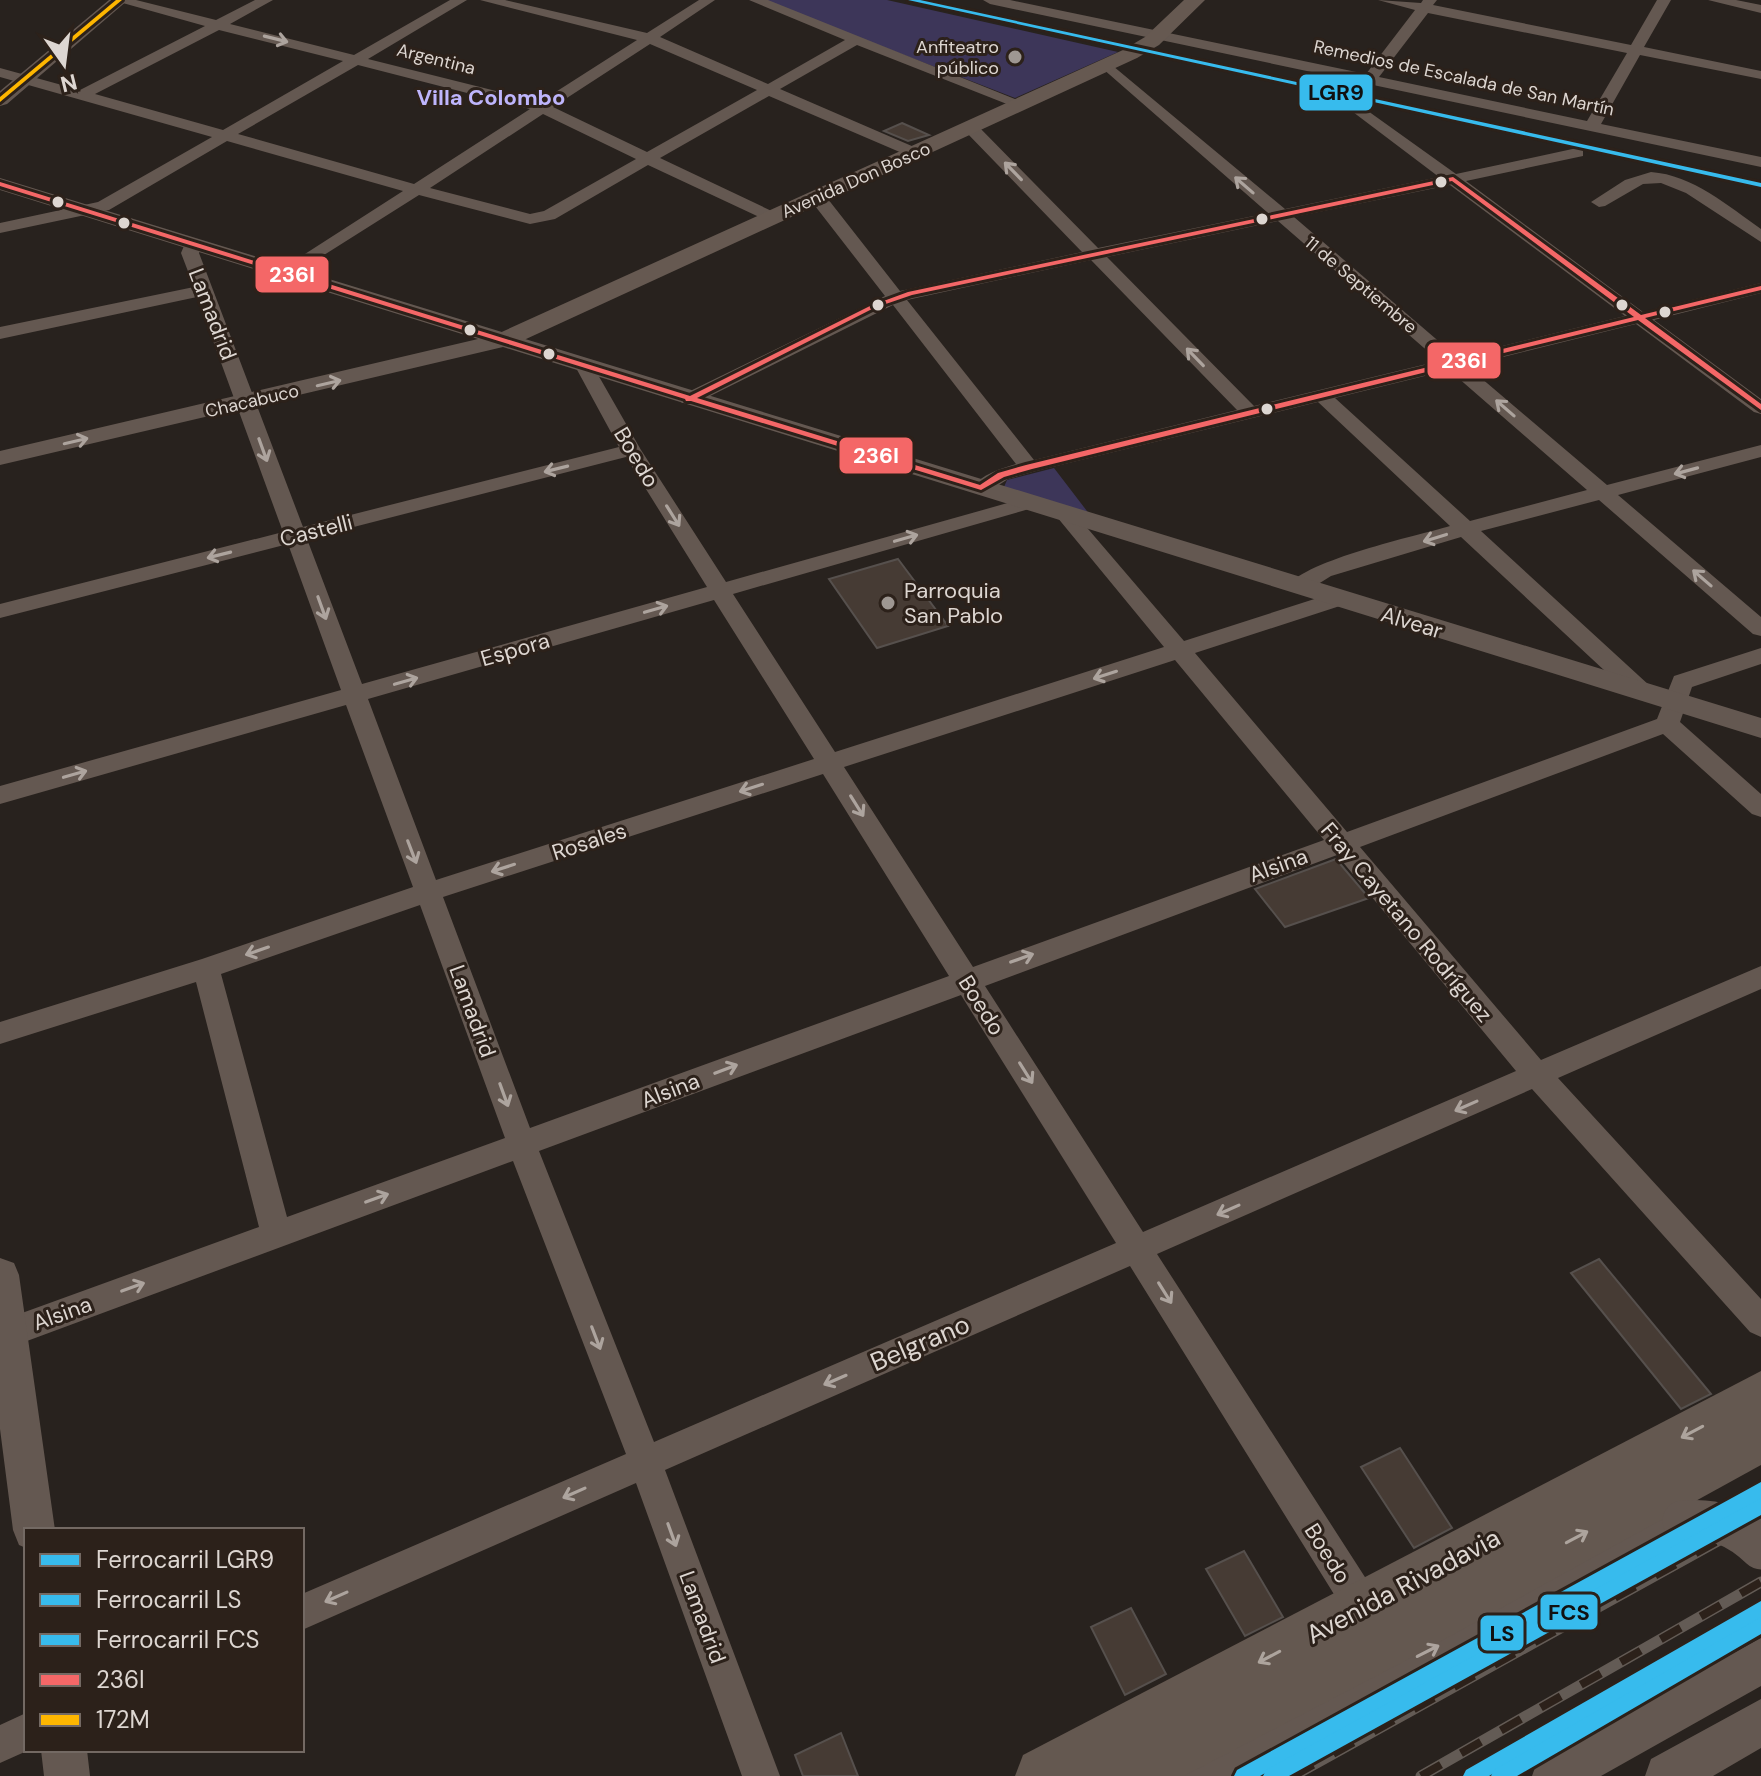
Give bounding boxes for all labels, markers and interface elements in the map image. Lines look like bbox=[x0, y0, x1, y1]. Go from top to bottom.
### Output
north arrow bbox=[24, 24, 104, 104]
one-way arrow bbox=[263, 32, 289, 47]
street label: Remedios de Escalada de San Martín bbox=[1312, 34, 1616, 122]
place label: Anfiteatro público bbox=[916, 35, 999, 80]
street label: Argentina bbox=[394, 38, 478, 80]
marker: Anfiteatro público bbox=[1006, 48, 1024, 66]
text: N bbox=[57, 67, 80, 99]
line badge: LGR9 bbox=[1298, 73, 1374, 112]
text: LGR9 bbox=[1308, 78, 1364, 107]
district label: Villa Colombo bbox=[417, 83, 565, 112]
street label: Avenida Don Bosco bbox=[778, 136, 934, 224]
one-way arrow bbox=[1004, 162, 1023, 181]
unlabelled marker bbox=[1433, 174, 1449, 190]
one-way arrow bbox=[1234, 176, 1254, 194]
unlabelled marker bbox=[50, 194, 66, 210]
unlabelled marker bbox=[1254, 211, 1270, 227]
unlabelled marker bbox=[116, 215, 132, 231]
street label: 11 de Septiembre bbox=[1300, 231, 1422, 339]
line badge: 236I bbox=[254, 255, 330, 294]
text: 236I bbox=[269, 260, 315, 289]
street label: Lamadrid bbox=[182, 264, 243, 364]
unlabelled marker bbox=[870, 297, 886, 313]
unlabelled marker bbox=[1614, 297, 1630, 313]
unlabelled marker bbox=[1657, 304, 1673, 320]
unlabelled marker bbox=[462, 322, 478, 338]
line badge: 236I bbox=[1426, 341, 1502, 380]
unlabelled marker bbox=[541, 346, 557, 362]
text: 236I bbox=[1441, 346, 1487, 375]
one-way arrow bbox=[1186, 348, 1205, 367]
one-way arrow bbox=[316, 374, 342, 389]
street label: Chacabuco bbox=[203, 379, 301, 423]
one-way arrow bbox=[1496, 399, 1516, 417]
unlabelled marker bbox=[1259, 401, 1275, 417]
street label: Boedo bbox=[607, 422, 666, 493]
one-way arrow bbox=[63, 433, 88, 448]
line badge: 236I bbox=[838, 436, 914, 475]
one-way arrow bbox=[257, 437, 272, 462]
text: 236I bbox=[853, 441, 899, 470]
one-way arrow bbox=[543, 462, 569, 477]
one-way arrow bbox=[1673, 464, 1699, 479]
one-way arrow bbox=[665, 504, 682, 526]
street label: Castelli bbox=[277, 507, 356, 554]
one-way arrow bbox=[893, 529, 919, 544]
one-way arrow bbox=[1422, 531, 1448, 546]
one-way arrow bbox=[207, 548, 232, 563]
one-way arrow bbox=[1692, 569, 1713, 587]
place label: Parroquia San Pablo bbox=[904, 576, 1003, 630]
marker: Parroquia San Pablo bbox=[879, 594, 897, 612]
one-way arrow bbox=[316, 595, 330, 620]
street label: Alvear bbox=[1377, 599, 1446, 646]
one-way arrow bbox=[643, 601, 668, 615]
street label: Espora bbox=[477, 626, 553, 673]
one-way arrow bbox=[1093, 668, 1118, 683]
one-way arrow bbox=[393, 673, 419, 688]
one-way arrow bbox=[62, 766, 88, 781]
one-way arrow bbox=[738, 782, 763, 797]
one-way arrow bbox=[848, 795, 865, 817]
street label: Rosales bbox=[548, 816, 630, 867]
street label: Fray Cayetano Rodríguez bbox=[1314, 816, 1499, 1028]
one-way arrow bbox=[406, 839, 420, 864]
street label: Alsina bbox=[1245, 842, 1312, 889]
one-way arrow bbox=[491, 862, 516, 877]
one-way arrow bbox=[245, 945, 270, 960]
one-way arrow bbox=[1009, 950, 1034, 964]
street label: Lamadrid bbox=[442, 961, 503, 1061]
street label: Boedo bbox=[952, 970, 1011, 1041]
one-way arrow bbox=[713, 1061, 738, 1075]
one-way arrow bbox=[1017, 1062, 1034, 1084]
street label: Alsina bbox=[637, 1066, 704, 1115]
one-way arrow bbox=[497, 1083, 512, 1108]
one-way arrow bbox=[1454, 1100, 1479, 1115]
one-way arrow bbox=[364, 1190, 389, 1204]
one-way arrow bbox=[1216, 1203, 1240, 1218]
one-way arrow bbox=[120, 1279, 145, 1293]
one-way arrow bbox=[1157, 1281, 1173, 1304]
street label: Alsina bbox=[29, 1290, 96, 1337]
street label: Belgrano bbox=[865, 1307, 975, 1379]
one-way arrow bbox=[590, 1325, 605, 1350]
one-way arrow bbox=[823, 1373, 847, 1388]
one-way arrow bbox=[1681, 1424, 1705, 1440]
one-way arrow bbox=[562, 1486, 587, 1501]
street label: Boedo bbox=[1298, 1518, 1357, 1589]
street label: Avenida Rivadavia bbox=[1300, 1520, 1506, 1652]
one-way arrow bbox=[666, 1522, 680, 1546]
legend bbox=[24, 1528, 304, 1752]
one-way arrow bbox=[1565, 1529, 1588, 1545]
text: Ferrocarril LGR9 bbox=[96, 1544, 274, 1575]
street label: Lamadrid bbox=[672, 1567, 733, 1667]
text: Ferrocarril LS bbox=[96, 1584, 241, 1615]
one-way arrow bbox=[324, 1590, 348, 1605]
line badge: FCS bbox=[1539, 1593, 1599, 1631]
text: FCS bbox=[1548, 1598, 1590, 1627]
line badge: LS bbox=[1479, 1614, 1525, 1652]
text: LS bbox=[1490, 1619, 1514, 1648]
text: Ferrocarril FCS bbox=[96, 1624, 260, 1655]
one-way arrow bbox=[1415, 1643, 1439, 1658]
one-way arrow bbox=[1258, 1649, 1282, 1665]
text: 236I bbox=[96, 1664, 145, 1695]
text: 172M bbox=[96, 1704, 150, 1735]

